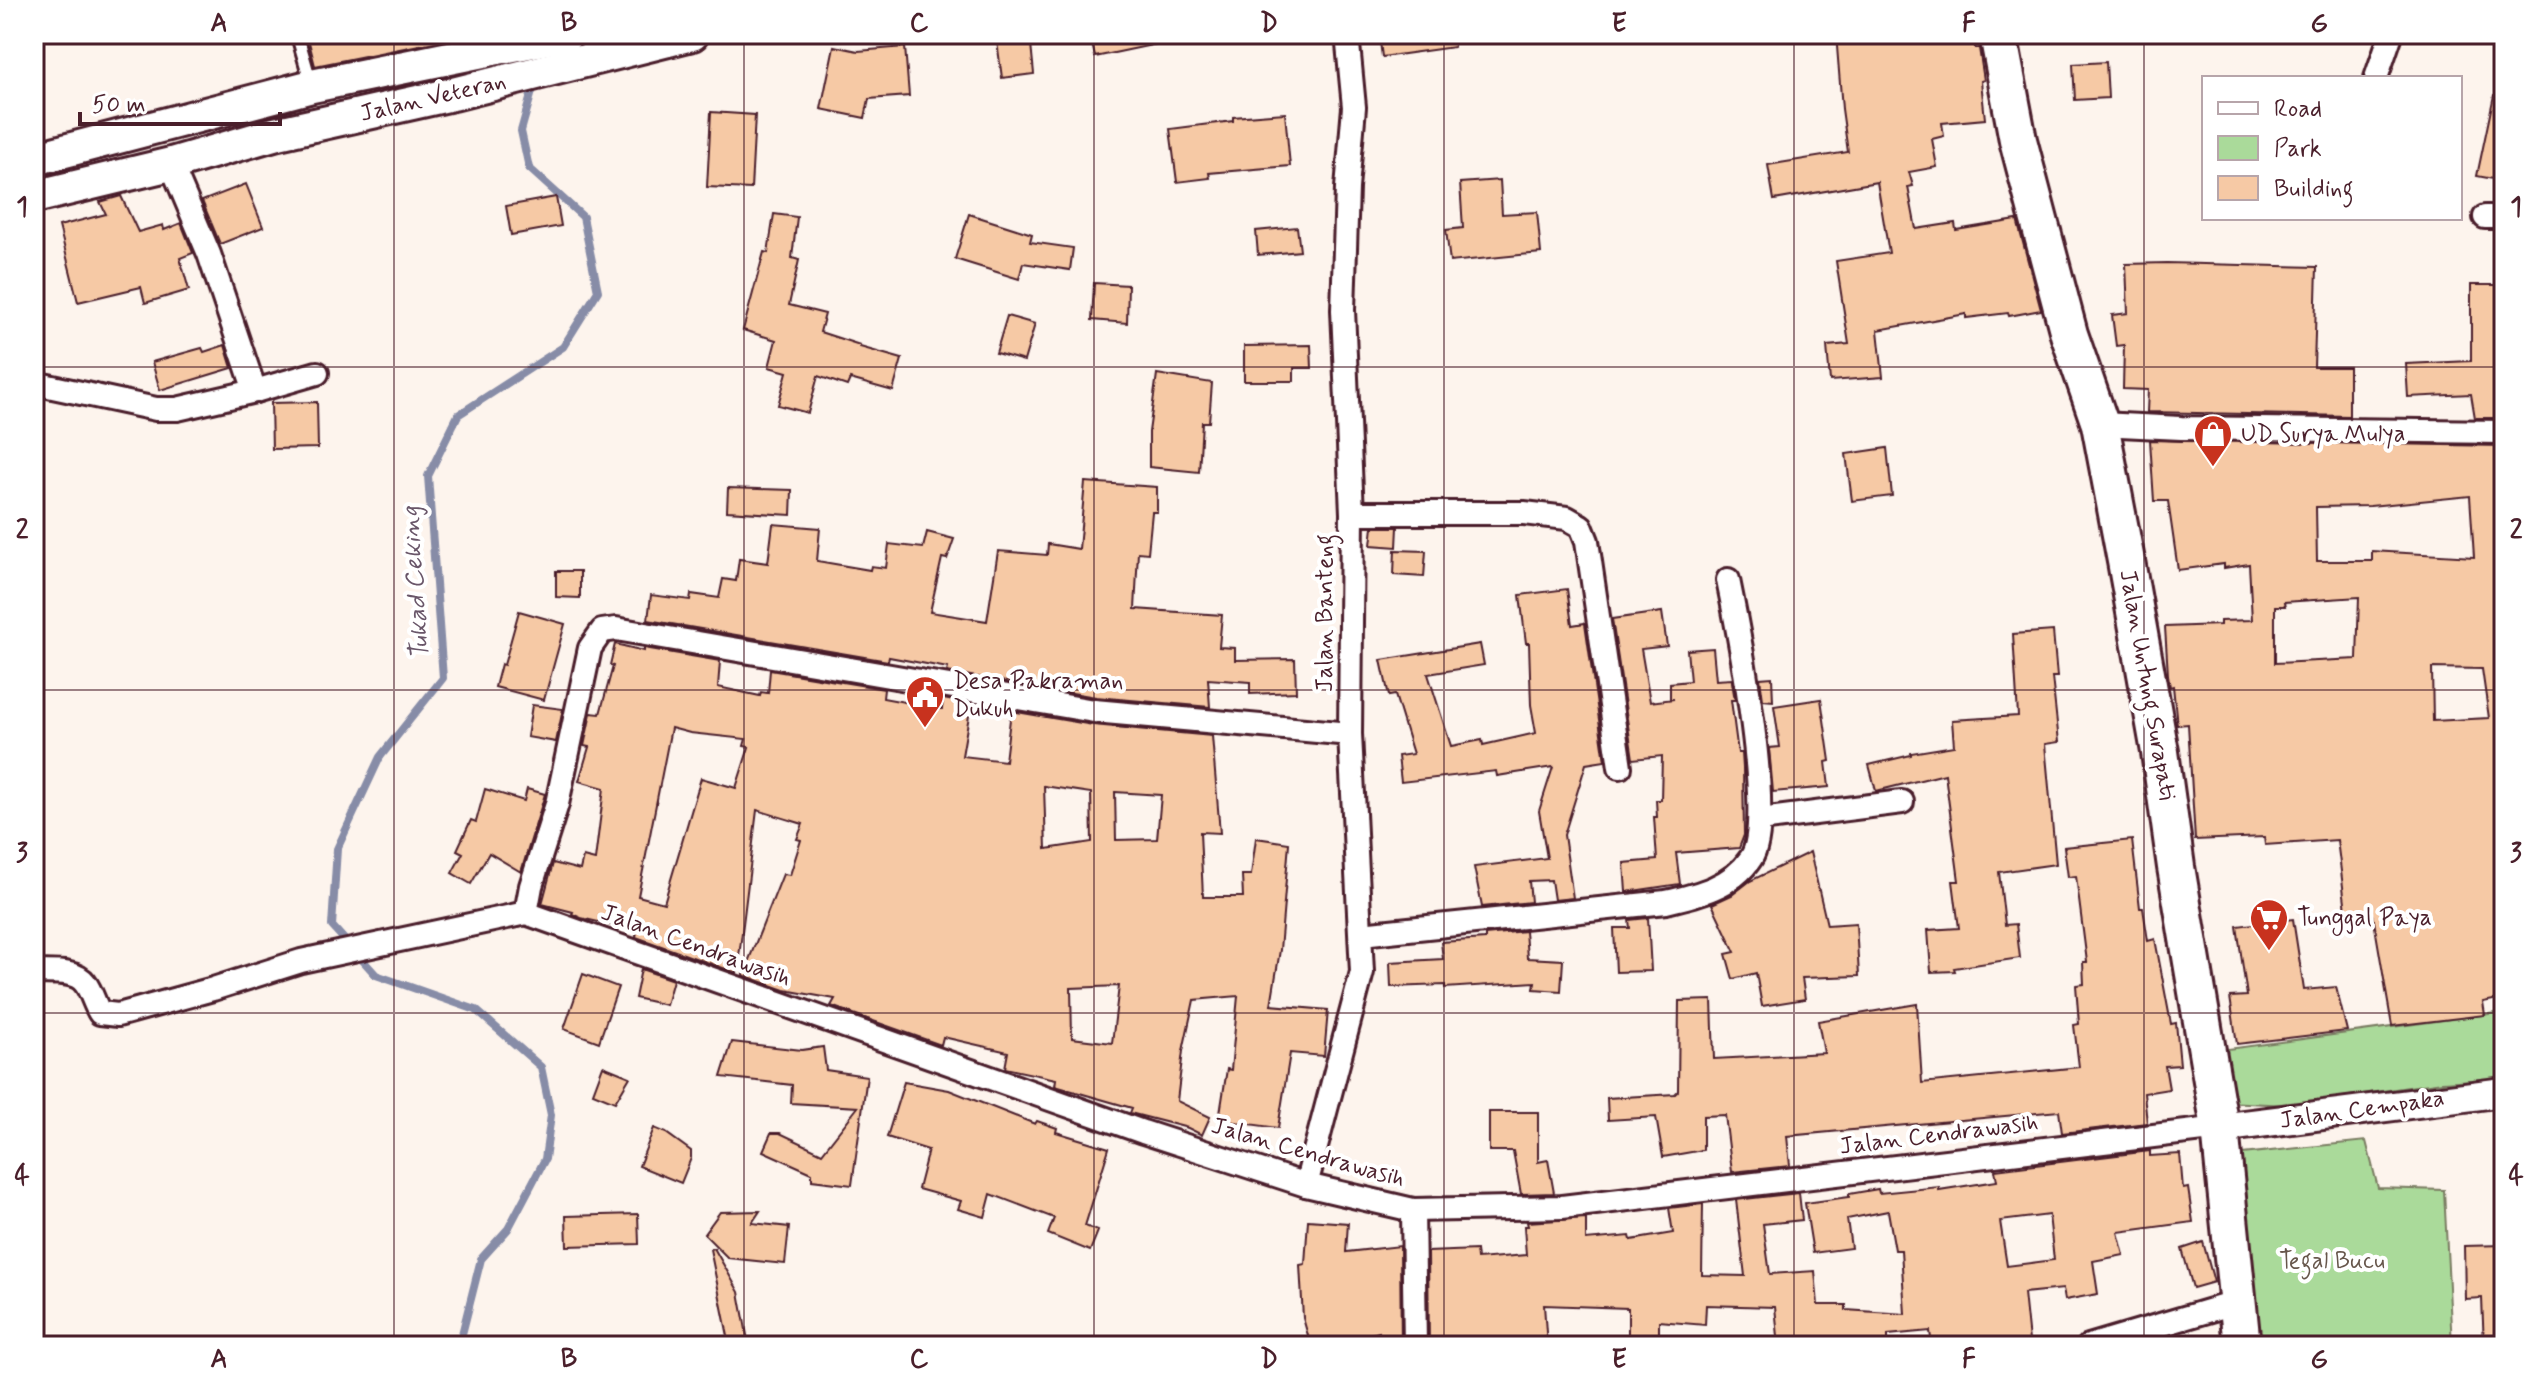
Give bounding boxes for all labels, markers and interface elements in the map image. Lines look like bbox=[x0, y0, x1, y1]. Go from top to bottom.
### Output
text: A bbox=[210, 7, 228, 41]
text: B bbox=[561, 7, 577, 41]
text: C bbox=[910, 7, 929, 41]
text: D bbox=[1260, 7, 1278, 41]
text: E bbox=[1611, 7, 1627, 41]
text: F bbox=[1962, 7, 1976, 41]
text: G bbox=[2310, 7, 2328, 41]
street label: Jalan Veteran bbox=[357, 66, 509, 130]
scale bar bbox=[80, 76, 280, 126]
legend bbox=[2202, 76, 2462, 220]
text: 50 m bbox=[92, 90, 146, 121]
text: Road bbox=[2274, 94, 2322, 125]
text: Park bbox=[2274, 134, 2322, 165]
text: Building bbox=[2274, 174, 2354, 208]
text: 1 bbox=[16, 191, 28, 225]
text: 1 bbox=[2510, 191, 2522, 225]
shop icon: UD Surya Mulya bbox=[2192, 413, 2234, 468]
place label: UD Surya Mulya bbox=[2241, 419, 2405, 450]
water label: Tukad Ceking bbox=[394, 504, 438, 661]
text: 2 bbox=[16, 514, 29, 548]
text: 2 bbox=[2510, 514, 2523, 548]
street label: Jalan Banteng bbox=[1310, 534, 1344, 692]
street label: Jalan Untung Surapati bbox=[2109, 567, 2183, 803]
place label: Desa Pakraman Dukuh bbox=[953, 666, 1123, 725]
public building icon: Desa Pakraman Dukuh bbox=[904, 674, 946, 729]
text: 3 bbox=[16, 837, 28, 871]
text: 3 bbox=[2510, 837, 2522, 871]
street label: Jalan Cendrawasih bbox=[597, 897, 795, 995]
supermarket icon: Tunggal Paya bbox=[2248, 897, 2290, 952]
place label: Tunggal Paya bbox=[2297, 903, 2432, 936]
street label: Jalan Cempaka bbox=[2278, 1083, 2446, 1137]
street label: Jalan Cendrawasih bbox=[1838, 1107, 2040, 1163]
street label: Jalan Cendrawasih bbox=[1208, 1111, 1408, 1195]
text: 4 bbox=[14, 1160, 30, 1194]
text: 4 bbox=[2508, 1160, 2524, 1194]
park label: Tegal Bucu bbox=[2279, 1246, 2385, 1280]
text: A bbox=[210, 1343, 228, 1377]
text: B bbox=[561, 1343, 577, 1377]
text: C bbox=[910, 1343, 929, 1377]
text: D bbox=[1260, 1343, 1278, 1377]
text: E bbox=[1611, 1343, 1627, 1377]
text: F bbox=[1962, 1343, 1976, 1377]
text: G bbox=[2310, 1343, 2328, 1377]

